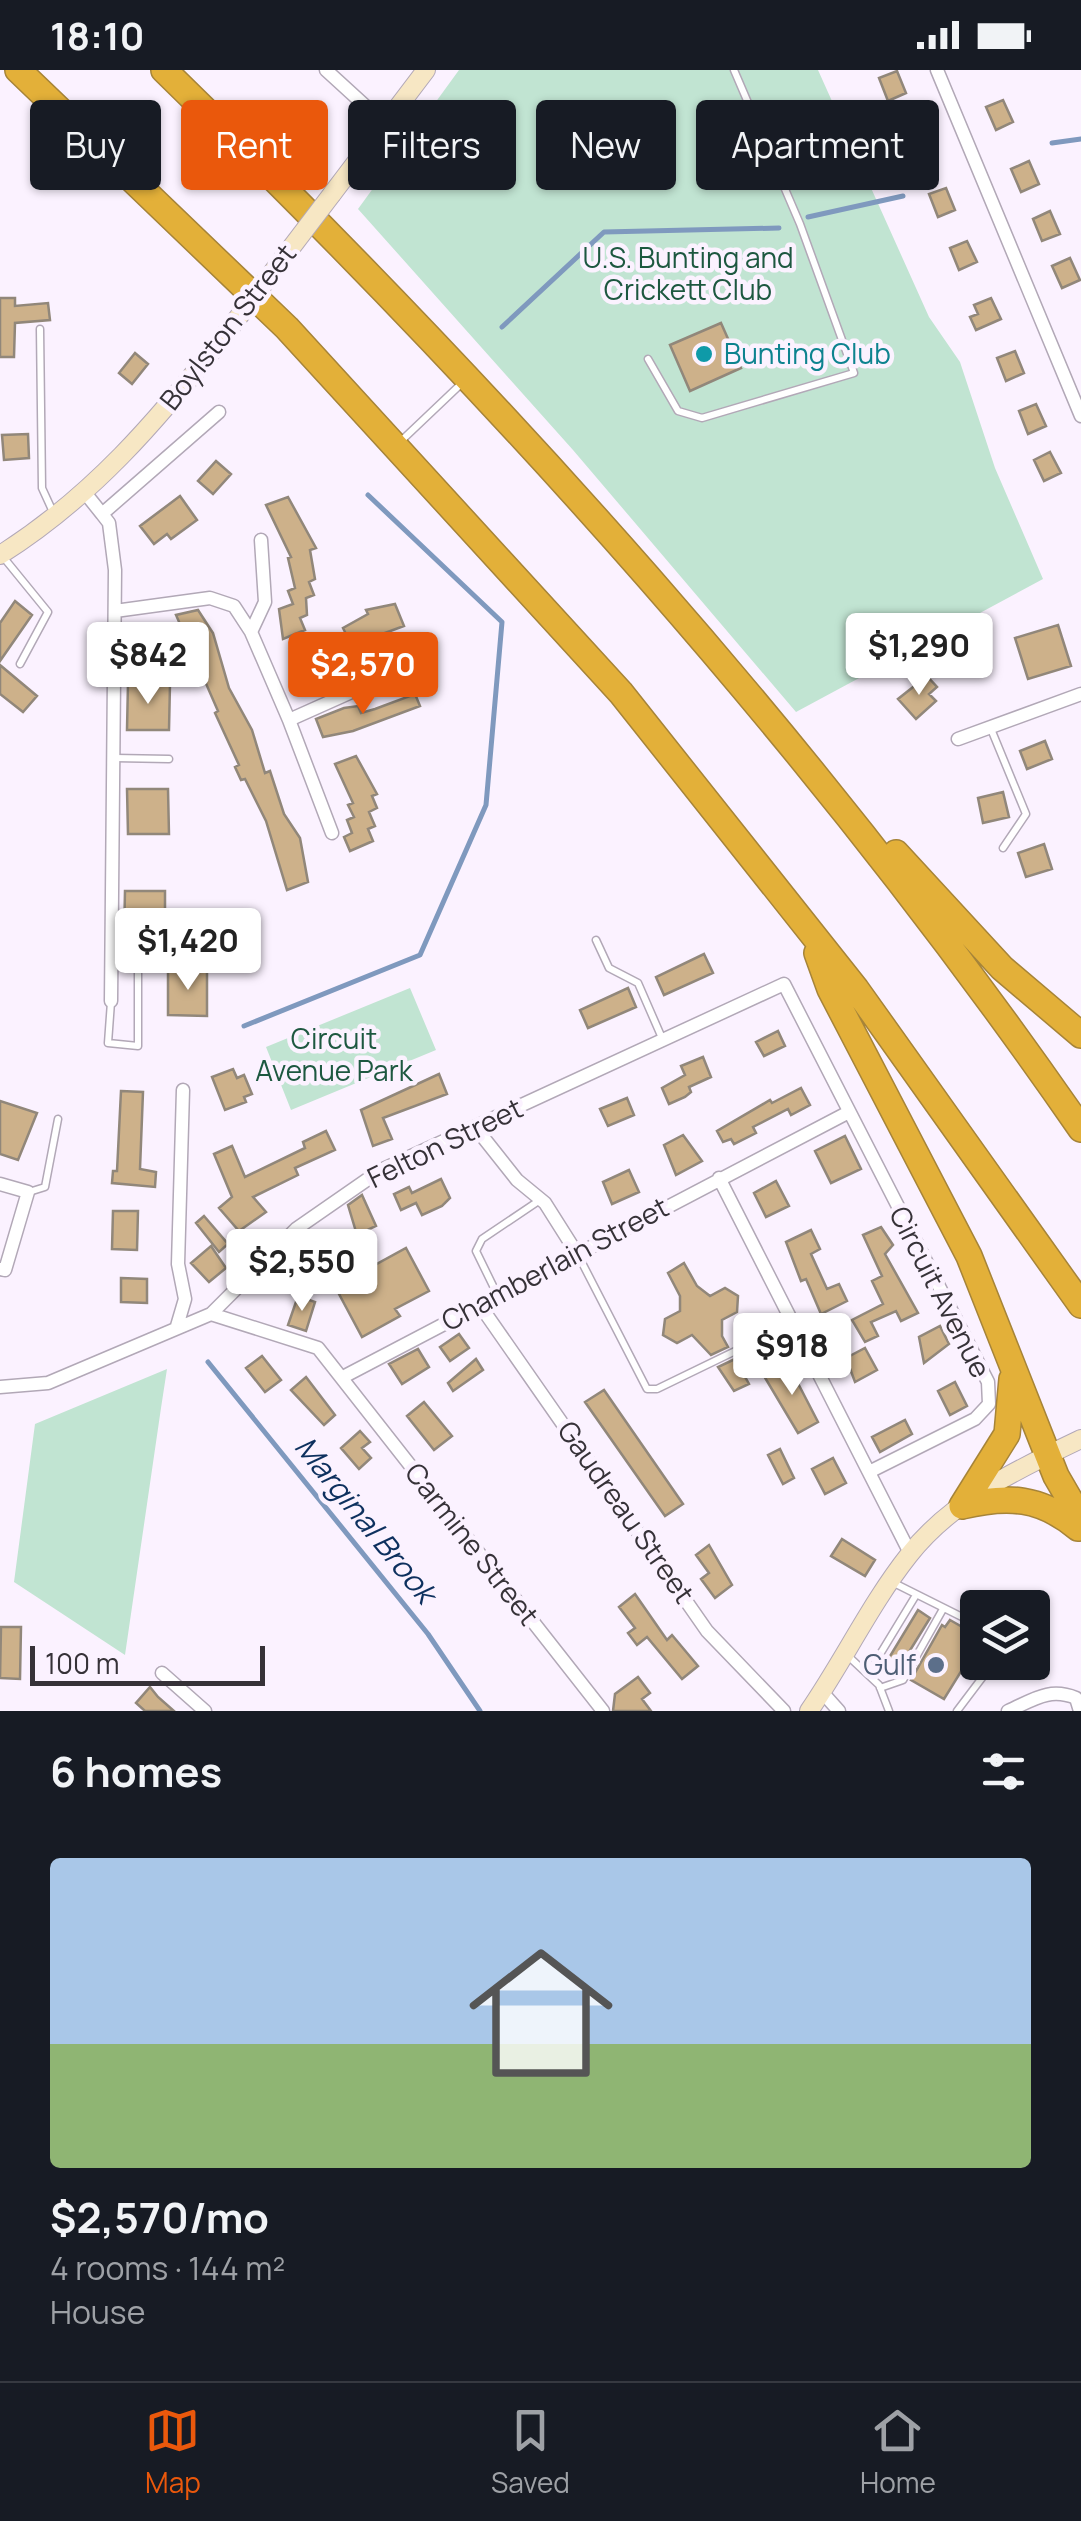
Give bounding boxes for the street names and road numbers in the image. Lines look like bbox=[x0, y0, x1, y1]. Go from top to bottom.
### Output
street label: Boylston Street bbox=[150, 236, 304, 417]
street label: Felton Street bbox=[361, 1088, 529, 1196]
street label: Chamberlain Street bbox=[434, 1187, 675, 1339]
street label: Circuit Avenue bbox=[881, 1199, 1000, 1384]
street label: Gaudreau Street bbox=[550, 1413, 704, 1610]
street label: Carmine Street bbox=[397, 1454, 548, 1633]

